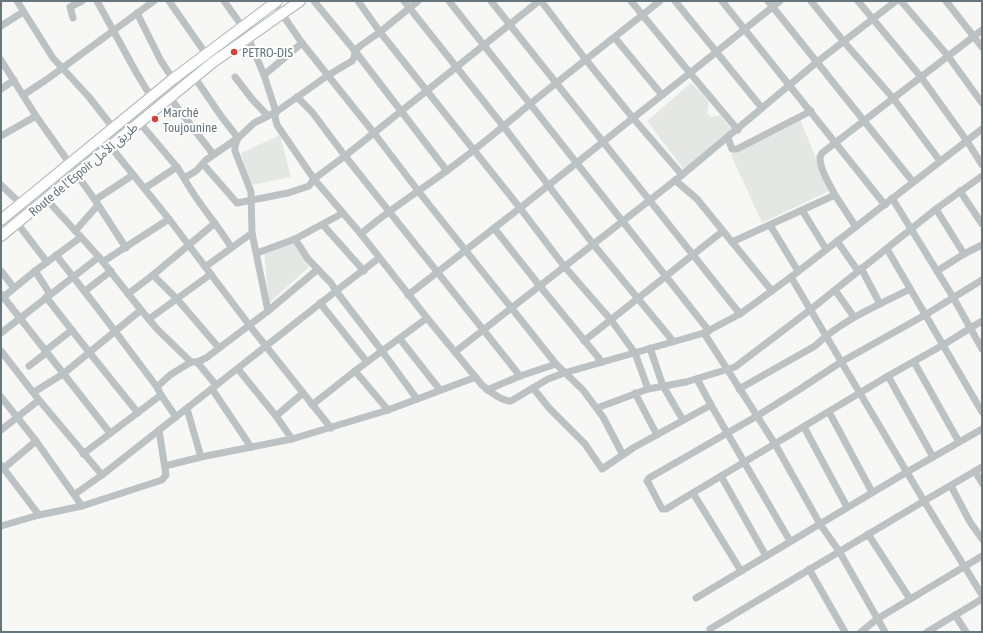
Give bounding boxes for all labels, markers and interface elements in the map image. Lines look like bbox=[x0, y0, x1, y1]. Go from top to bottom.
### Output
place label: PETRO-DIS bbox=[242, 45, 293, 60]
marker: PETRO-DIS bbox=[229, 47, 239, 57]
place label: Marché Toujounine bbox=[163, 105, 217, 135]
marker: Marché Toujounine bbox=[150, 114, 160, 124]
street label: Route de l’Espoir طريق الأمل bbox=[26, 119, 142, 220]

